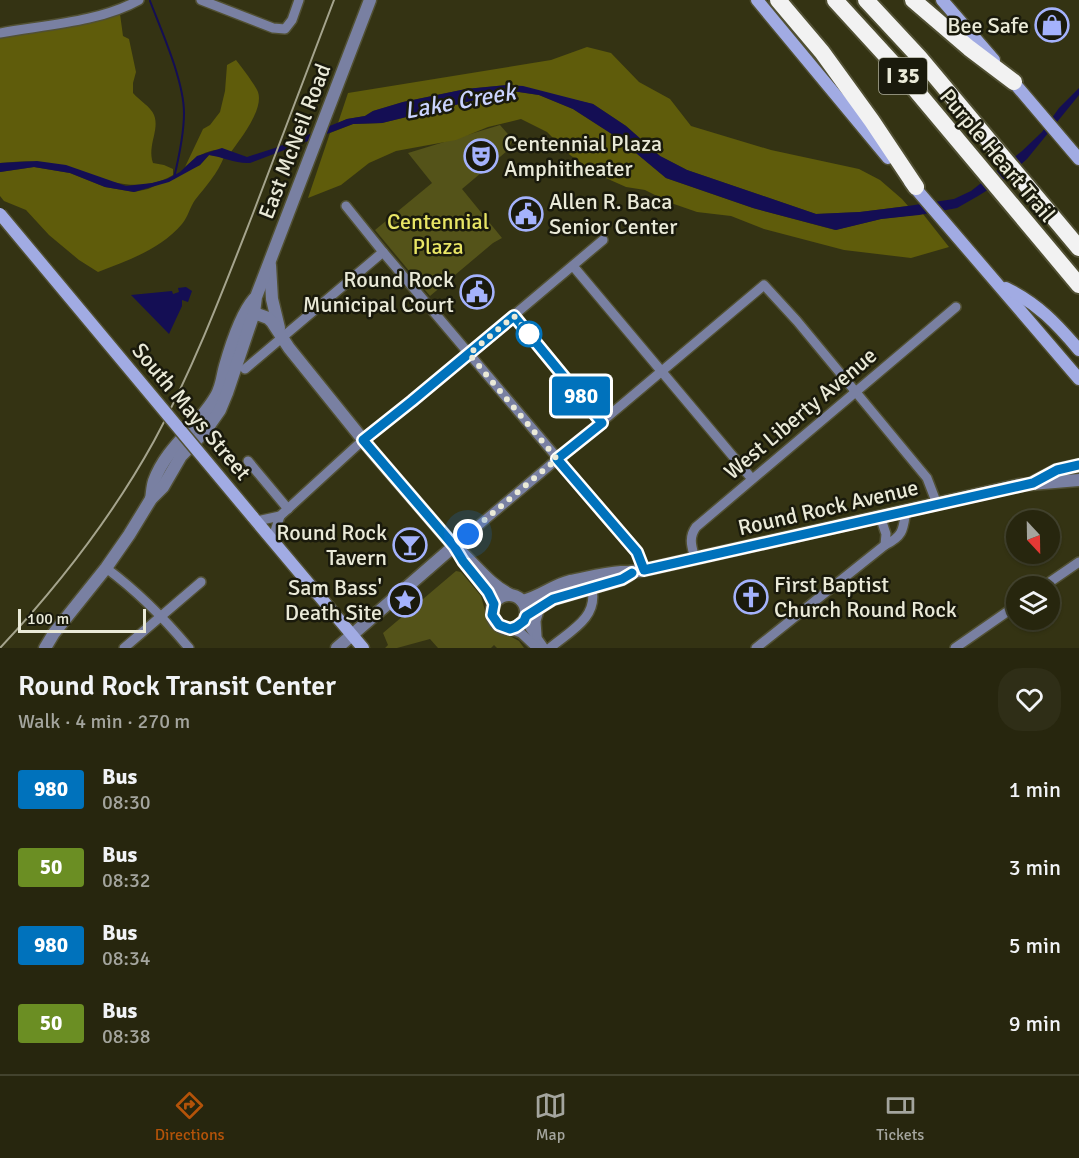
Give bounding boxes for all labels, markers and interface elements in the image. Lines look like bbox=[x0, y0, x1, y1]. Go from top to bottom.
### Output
shop icon: Bee Safe bbox=[1034, 7, 1070, 43]
place label: Bee Safe bbox=[947, 12, 1029, 39]
road number: I 35 bbox=[879, 58, 927, 94]
street label: East McNeil Road bbox=[252, 60, 336, 223]
water label: Lake Creek bbox=[402, 76, 520, 126]
street label: Purple Heart Trail bbox=[934, 83, 1061, 227]
place label: Centennial Plaza Amphitheater bbox=[504, 130, 662, 182]
theatre icon: Centennial Plaza Amphitheater bbox=[463, 138, 499, 174]
place label: Allen R. Baca Senior Center bbox=[549, 188, 677, 240]
public building icon: Allen R. Baca Senior Center bbox=[508, 196, 544, 232]
park label: Centennial Plaza bbox=[387, 208, 489, 260]
place label: Round Rock Municipal Court bbox=[303, 266, 454, 318]
public building icon: Round Rock Municipal Court bbox=[459, 274, 495, 310]
unlabelled marker bbox=[516, 321, 542, 347]
street label: South Mays Street bbox=[126, 337, 257, 486]
street label: West Liberty Avenue bbox=[719, 342, 882, 485]
line badge: 980 bbox=[546, 376, 616, 416]
text: 980 bbox=[564, 383, 598, 409]
street label: Round Rock Avenue bbox=[735, 474, 921, 541]
north arrow bbox=[1006, 510, 1060, 564]
map controls bbox=[1006, 510, 1060, 630]
place label: Round Rock Tavern bbox=[276, 519, 387, 571]
your location bbox=[453, 519, 483, 549]
bar icon: Round Rock Tavern bbox=[392, 527, 428, 563]
place label: First Baptist Church Round Rock bbox=[774, 571, 957, 623]
place label: Sam Bass' Death Site bbox=[285, 574, 382, 626]
button: layers bbox=[1006, 576, 1060, 630]
church icon: First Baptist Church Round Rock bbox=[733, 579, 769, 615]
place icon: Sam Bass' Death Site bbox=[387, 582, 423, 618]
scale bar bbox=[18, 606, 146, 634]
text: 100 m bbox=[27, 609, 69, 629]
button: heart bbox=[998, 668, 1061, 731]
text: Round Rock Transit Center bbox=[18, 669, 336, 703]
text: Walk · 4 min · 270 m bbox=[18, 709, 190, 734]
text: Bus bbox=[102, 763, 137, 790]
text: 980 bbox=[34, 776, 68, 802]
text: 1 min bbox=[1009, 776, 1061, 803]
text: 08:30 bbox=[102, 790, 151, 815]
text: Bus bbox=[102, 841, 137, 868]
text: 50 bbox=[40, 854, 62, 880]
text: 3 min bbox=[1009, 854, 1061, 881]
text: 08:32 bbox=[102, 868, 151, 893]
text: Bus bbox=[102, 919, 137, 946]
text: 980 bbox=[34, 932, 68, 958]
text: 5 min bbox=[1009, 932, 1061, 959]
text: 08:34 bbox=[102, 946, 151, 971]
text: Bus bbox=[102, 997, 137, 1024]
text: 50 bbox=[40, 1010, 62, 1036]
text: 9 min bbox=[1009, 1010, 1061, 1037]
text: 08:38 bbox=[102, 1024, 151, 1049]
tab: Directions bbox=[155, 1089, 225, 1145]
tab: Map bbox=[534, 1089, 567, 1145]
tab: Tickets bbox=[876, 1089, 924, 1145]

